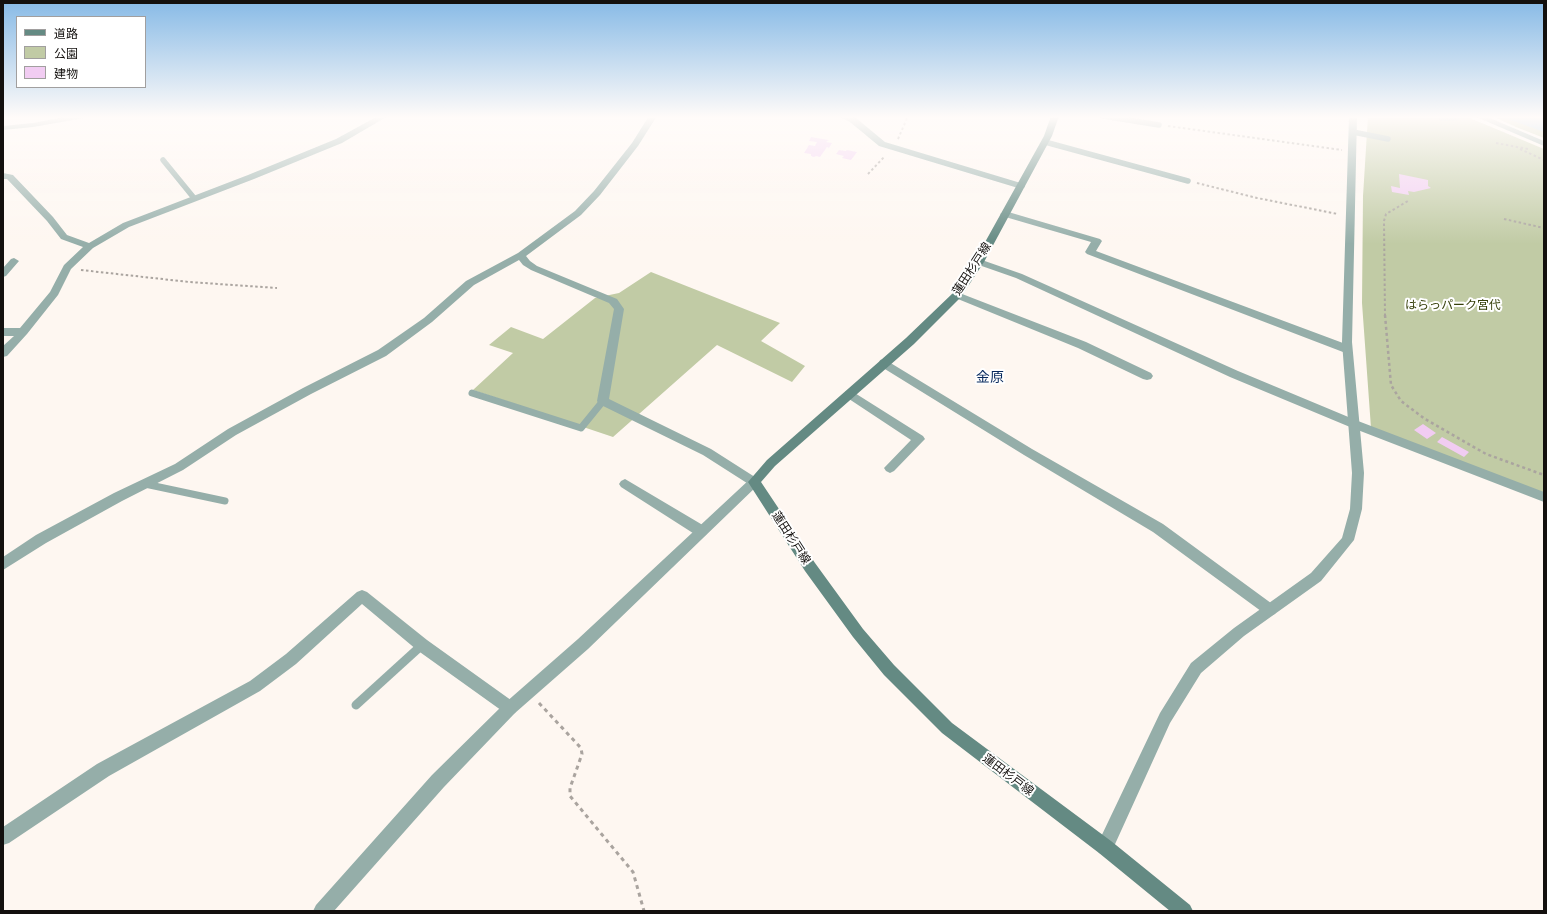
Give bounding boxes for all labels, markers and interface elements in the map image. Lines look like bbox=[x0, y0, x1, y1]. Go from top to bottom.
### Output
legend bbox=[16, 16, 146, 88]
text: 道路 bbox=[54, 28, 78, 40]
text: 公園 bbox=[54, 48, 78, 60]
text: 建物 bbox=[54, 68, 78, 80]
street label: 蓮田杉戸線 bbox=[950, 240, 994, 298]
park label: はらっパーク宮代 bbox=[1405, 298, 1501, 312]
district label: 金原 bbox=[976, 370, 1004, 386]
street label: 蓮田杉戸線 bbox=[769, 509, 813, 567]
street label: 蓮田杉戸線 bbox=[980, 751, 1036, 799]

